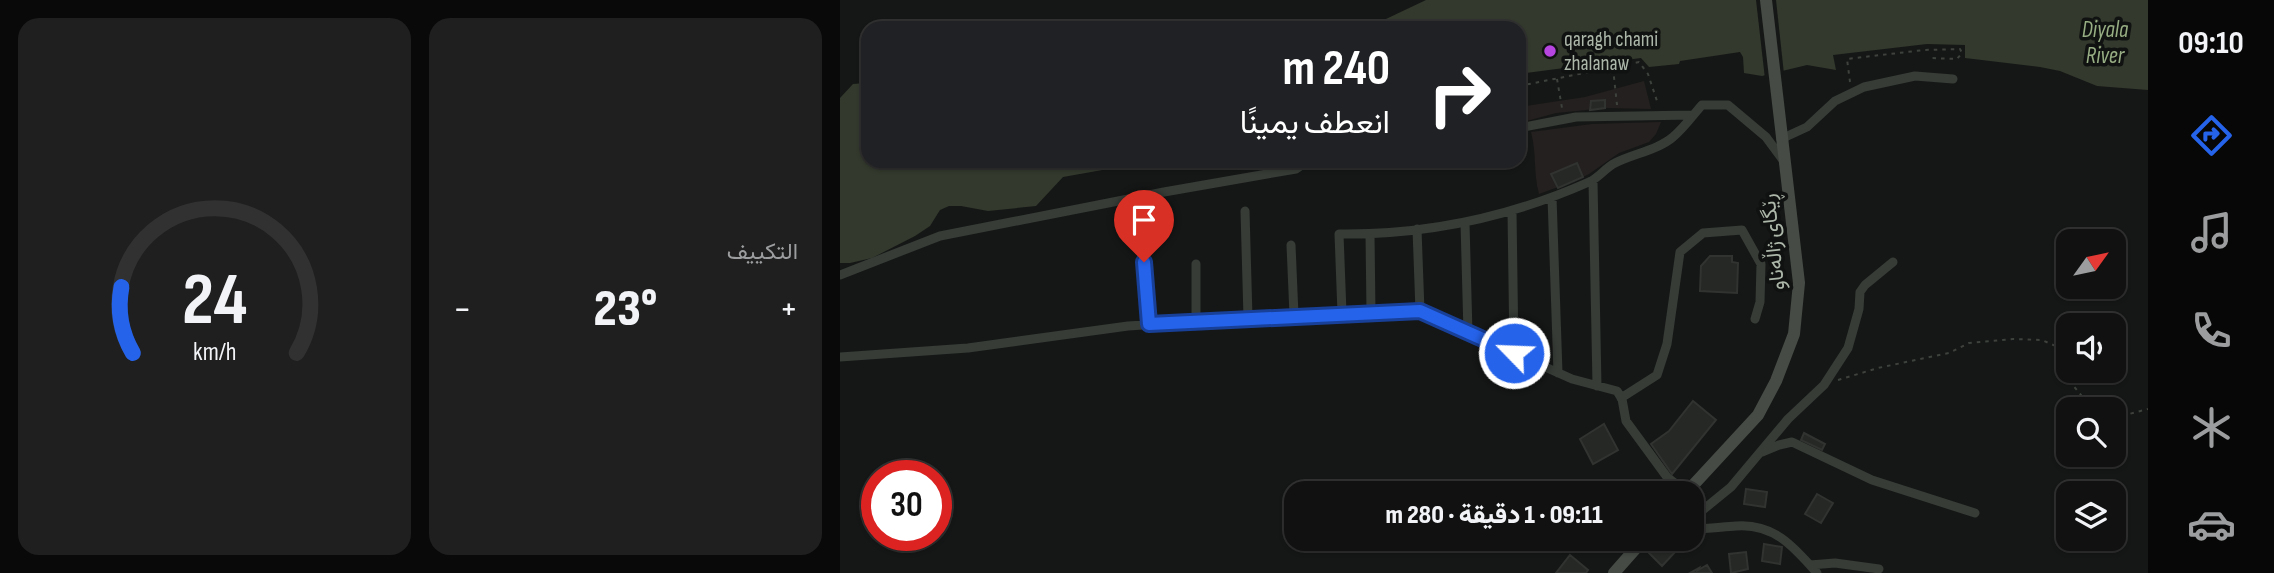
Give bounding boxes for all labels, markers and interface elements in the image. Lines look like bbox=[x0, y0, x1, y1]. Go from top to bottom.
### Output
water label: Diyala River bbox=[2082, 16, 2129, 70]
text: 09:10 bbox=[2178, 24, 2244, 63]
place label: qaragh chami zhalanaw bbox=[1564, 27, 1658, 76]
text: 240 m bbox=[1282, 40, 1390, 99]
marker: qaragh chami zhalanaw bbox=[1542, 43, 1558, 59]
icon: right bbox=[1414, 49, 1505, 140]
text: انعطف يمينًا bbox=[1240, 104, 1390, 143]
icon: directions bbox=[2187, 111, 2236, 160]
pin bbox=[1114, 190, 1174, 262]
street label: ڕێگای ژاڵەناو bbox=[1754, 192, 1794, 292]
icon: arrive bbox=[1125, 201, 1163, 239]
icon: music bbox=[2187, 208, 2236, 257]
north arrow bbox=[2056, 229, 2126, 299]
map controls bbox=[2056, 229, 2126, 551]
text: التكييف bbox=[727, 238, 798, 266]
text: 24 bbox=[182, 257, 247, 345]
text: 23° bbox=[593, 278, 658, 341]
text: − bbox=[453, 287, 472, 332]
text: + bbox=[779, 287, 798, 332]
icon: phone bbox=[2187, 306, 2236, 355]
button: sound bbox=[2056, 313, 2126, 383]
position arrow bbox=[1477, 316, 1551, 390]
text: km/h bbox=[193, 336, 236, 367]
button: search bbox=[2056, 397, 2126, 467]
icon: climate bbox=[2187, 403, 2236, 452]
speed limit sign: 30 bbox=[861, 460, 952, 551]
button: layers bbox=[2056, 481, 2126, 551]
text: 09:11 · 1 دقيقة · 280 m bbox=[1385, 500, 1603, 531]
icon: car bbox=[2187, 500, 2236, 549]

